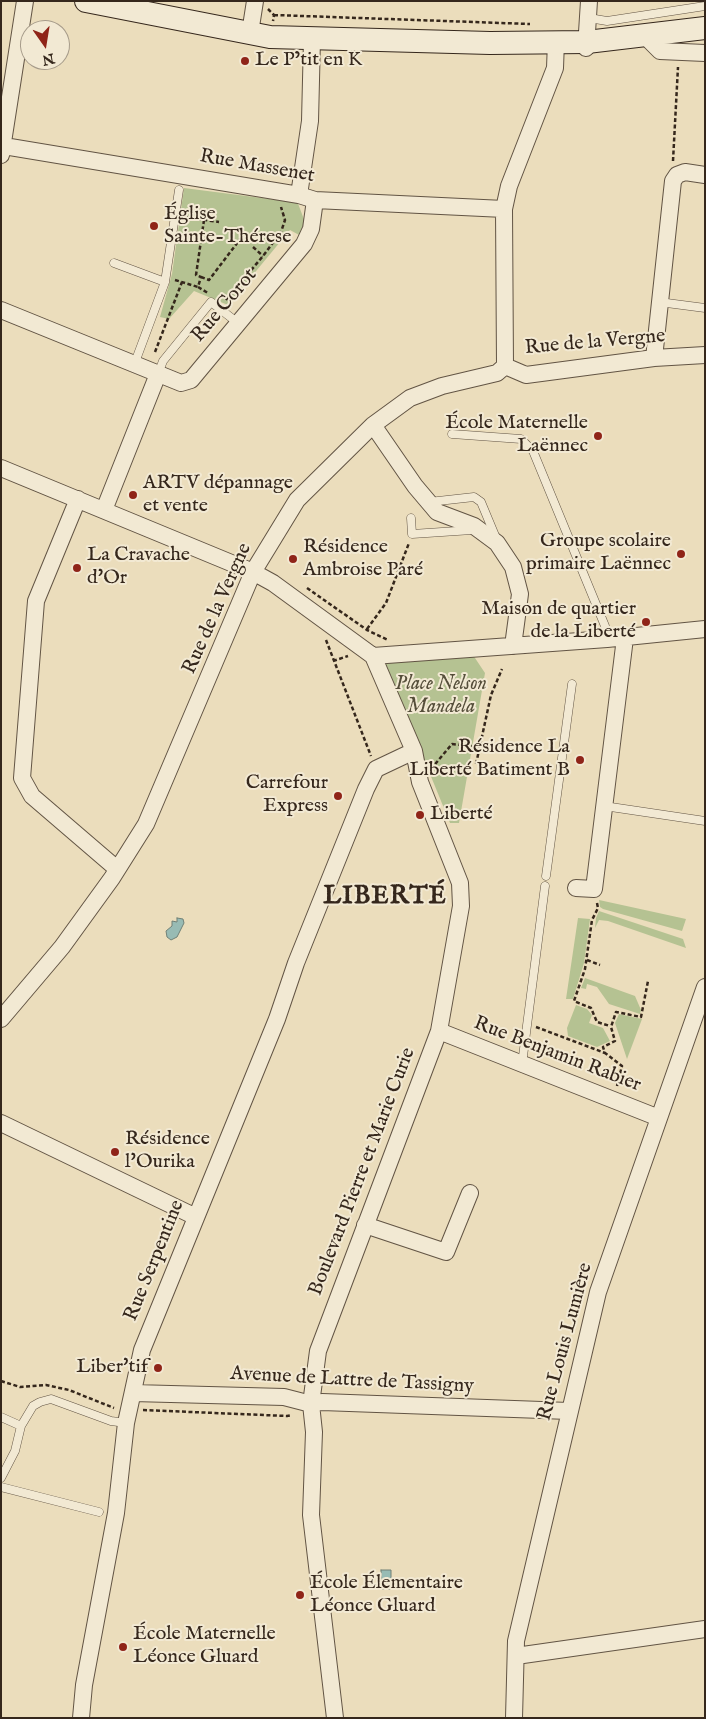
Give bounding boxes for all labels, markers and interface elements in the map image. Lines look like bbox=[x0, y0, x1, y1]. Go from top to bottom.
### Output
north arrow bbox=[20, 20, 70, 70]
text: N bbox=[40, 49, 56, 69]
place label: Le P’tit en K bbox=[255, 49, 362, 73]
marker: Le P’tit en K bbox=[239, 55, 251, 67]
street label: Rue Massenet bbox=[198, 145, 316, 189]
place label: Église Sainte-Thérese bbox=[164, 203, 291, 250]
marker: Église Sainte-Thérese bbox=[148, 220, 160, 232]
street label: Rue Corot bbox=[187, 264, 263, 348]
street label: Rue de la Vergne bbox=[524, 325, 666, 361]
place label: École Maternelle Laënnec bbox=[445, 412, 588, 459]
marker: École Maternelle Laënnec bbox=[592, 430, 604, 442]
place label: ARTV dépannage et vente bbox=[143, 472, 293, 519]
marker: ARTV dépannage et vente bbox=[127, 489, 139, 501]
place label: Groupe scolaire primaire Laënnec bbox=[526, 530, 671, 577]
place label: Résidence Ambroise Paré bbox=[303, 536, 423, 583]
street label: Rue de la Vergne bbox=[178, 540, 258, 678]
place label: La Cravache d'Or bbox=[87, 544, 190, 591]
marker: Groupe scolaire primaire Laënnec bbox=[675, 548, 687, 560]
marker: Résidence Ambroise Paré bbox=[287, 553, 299, 565]
marker: La Cravache d'Or bbox=[71, 562, 83, 574]
place label: Maison de quartier de la Liberté bbox=[481, 598, 636, 645]
marker: Maison de quartier de la Liberté bbox=[640, 616, 652, 628]
park label: Place Nelson Mandela bbox=[395, 673, 487, 720]
place label: Résidence La Liberté Batiment B bbox=[409, 736, 570, 783]
marker: Résidence La Liberté Batiment B bbox=[574, 754, 586, 766]
place label: Carrefour Express bbox=[246, 772, 328, 819]
marker: Carrefour Express bbox=[332, 790, 344, 802]
place label: Liberté bbox=[430, 803, 493, 827]
marker: Liberté bbox=[414, 809, 426, 821]
district label: LIBERTÉ bbox=[322, 883, 448, 913]
street label: Rue Benjamin Rabier bbox=[470, 1012, 644, 1098]
street label: Boulevard Pierre et Marie Curie bbox=[305, 1045, 421, 1299]
place label: Résidence l'Ourika bbox=[125, 1128, 210, 1175]
marker: Résidence l'Ourika bbox=[109, 1146, 121, 1158]
street label: Rue Serpentine bbox=[120, 1197, 190, 1325]
street label: Rue Louis Lumière bbox=[533, 1261, 599, 1423]
place label: Liber'tif bbox=[76, 1356, 148, 1380]
marker: Liber'tif bbox=[152, 1362, 164, 1374]
street label: Avenue de Lattre de Tassigny bbox=[230, 1363, 474, 1399]
place label: École Élementaire Léonce Gluard bbox=[310, 1572, 463, 1619]
marker: École Élementaire Léonce Gluard bbox=[294, 1589, 306, 1601]
place label: École Maternelle Léonce Gluard bbox=[133, 1623, 276, 1670]
marker: École Maternelle Léonce Gluard bbox=[117, 1641, 129, 1653]

